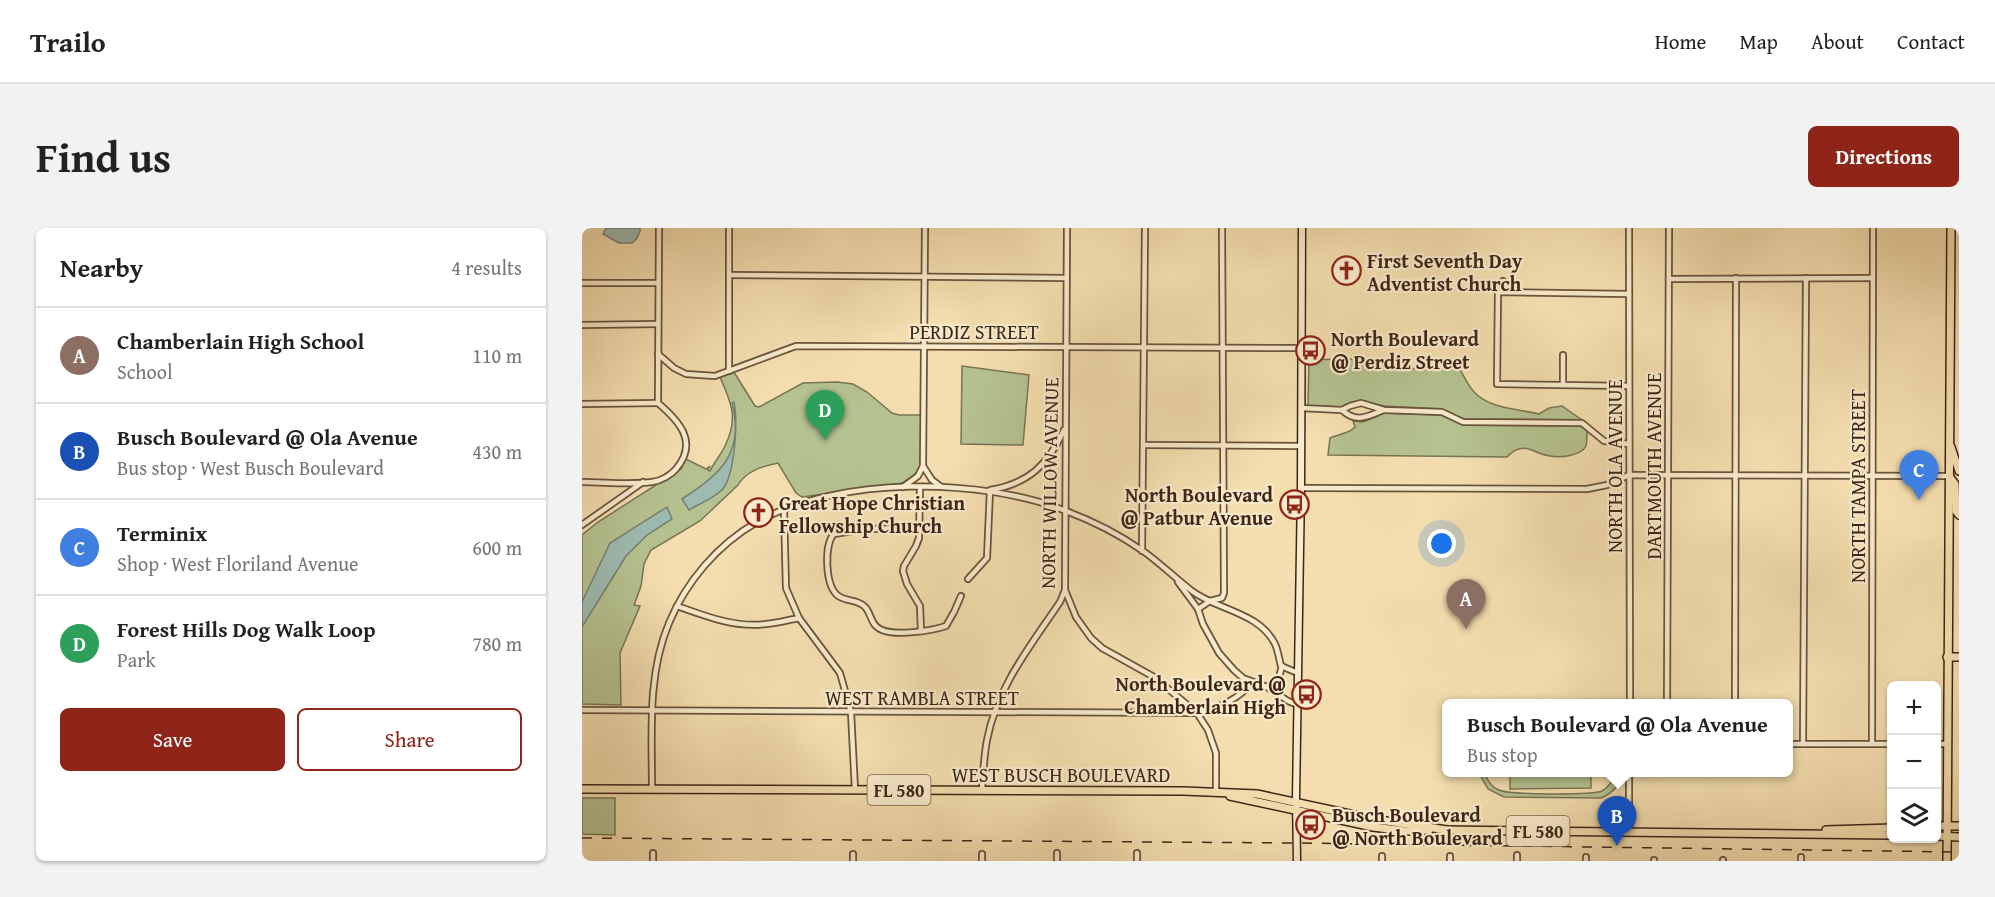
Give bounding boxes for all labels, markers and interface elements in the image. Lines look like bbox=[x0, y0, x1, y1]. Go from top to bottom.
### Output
text: Trailo bbox=[30, 21, 106, 62]
text: Home bbox=[1655, 26, 1706, 57]
text: Map bbox=[1739, 26, 1778, 57]
text: About bbox=[1811, 26, 1864, 57]
text: Contact bbox=[1897, 26, 1965, 57]
text: Find us bbox=[36, 126, 171, 187]
button: Directions bbox=[1808, 126, 1959, 187]
place label: First Seventh Day Adventist Church bbox=[1367, 246, 1523, 298]
text: Nearby bbox=[60, 248, 143, 287]
text: 4 results bbox=[451, 253, 522, 282]
church icon: First Seventh Day Adventist Church bbox=[1330, 255, 1362, 287]
street label: PERDIZ STREET bbox=[909, 317, 1039, 346]
place label: North Boulevard @ Perdiz Street bbox=[1331, 324, 1480, 376]
text: Chamberlain High School bbox=[117, 325, 364, 357]
bus stop icon: North Boulevard @ Perdiz Street bbox=[1294, 334, 1326, 366]
text: A bbox=[73, 341, 86, 370]
text: 110 m bbox=[472, 341, 522, 370]
text: School bbox=[117, 357, 173, 386]
street label: DARTMOUTH AVENUE bbox=[1639, 373, 1668, 559]
street label: NORTH WILLOW AVENUE bbox=[1033, 377, 1065, 589]
street label: NORTH OLA AVENUE bbox=[1600, 379, 1629, 553]
street label: NORTH TAMPA STREET bbox=[1843, 389, 1872, 583]
pin: D bbox=[806, 390, 844, 440]
text: Busch Boulevard @ Ola Avenue bbox=[117, 421, 418, 453]
text: B bbox=[73, 437, 86, 466]
text: 430 m bbox=[472, 437, 522, 466]
pin: C bbox=[1900, 450, 1938, 500]
text: Bus stop · West Busch Boulevard bbox=[117, 453, 384, 482]
place label: North Boulevard @ Patbur Avenue bbox=[1121, 480, 1274, 532]
place label: Great Hope Christian Fellowship Church bbox=[779, 488, 965, 540]
bus stop icon: North Boulevard @ Patbur Avenue bbox=[1278, 489, 1310, 521]
church icon: Great Hope Christian Fellowship Church bbox=[742, 497, 774, 529]
text: Terminix bbox=[117, 517, 207, 549]
your location bbox=[1427, 529, 1456, 558]
text: C bbox=[74, 533, 85, 562]
text: 600 m bbox=[472, 533, 522, 562]
text: Shop · West Floriland Avenue bbox=[117, 549, 358, 578]
pin: A bbox=[1446, 580, 1486, 629]
text: Forest Hills Dog Walk Loop bbox=[117, 613, 376, 645]
text: D bbox=[73, 629, 86, 658]
text: 780 m bbox=[472, 629, 522, 658]
text: Park bbox=[117, 645, 156, 674]
place label: North Boulevard @ Chamberlain High bbox=[1116, 669, 1286, 721]
bus stop icon: North Boulevard @ Chamberlain High bbox=[1291, 679, 1323, 711]
map controls bbox=[1887, 681, 1941, 843]
button: + bbox=[1887, 681, 1941, 735]
street label: WEST RAMBLA STREET bbox=[825, 683, 1019, 712]
popup bbox=[1442, 699, 1793, 777]
button: Save bbox=[60, 708, 285, 771]
button: Share bbox=[297, 708, 522, 771]
text: Busch Boulevard @ Ola Avenue bbox=[1467, 708, 1768, 740]
button: − bbox=[1887, 735, 1941, 789]
text: Bus stop bbox=[1467, 740, 1538, 769]
street label: WEST BUSCH BOULEVARD bbox=[952, 760, 1170, 789]
road number: FL 580 bbox=[868, 775, 930, 805]
button: layers bbox=[1887, 789, 1941, 843]
pin: B bbox=[1598, 796, 1636, 846]
place label: Busch Boulevard @ North Boulevard bbox=[1332, 800, 1503, 852]
bus stop icon: Busch Boulevard @ North Boulevard bbox=[1295, 809, 1327, 841]
road number: FL 580 bbox=[1506, 816, 1570, 846]

